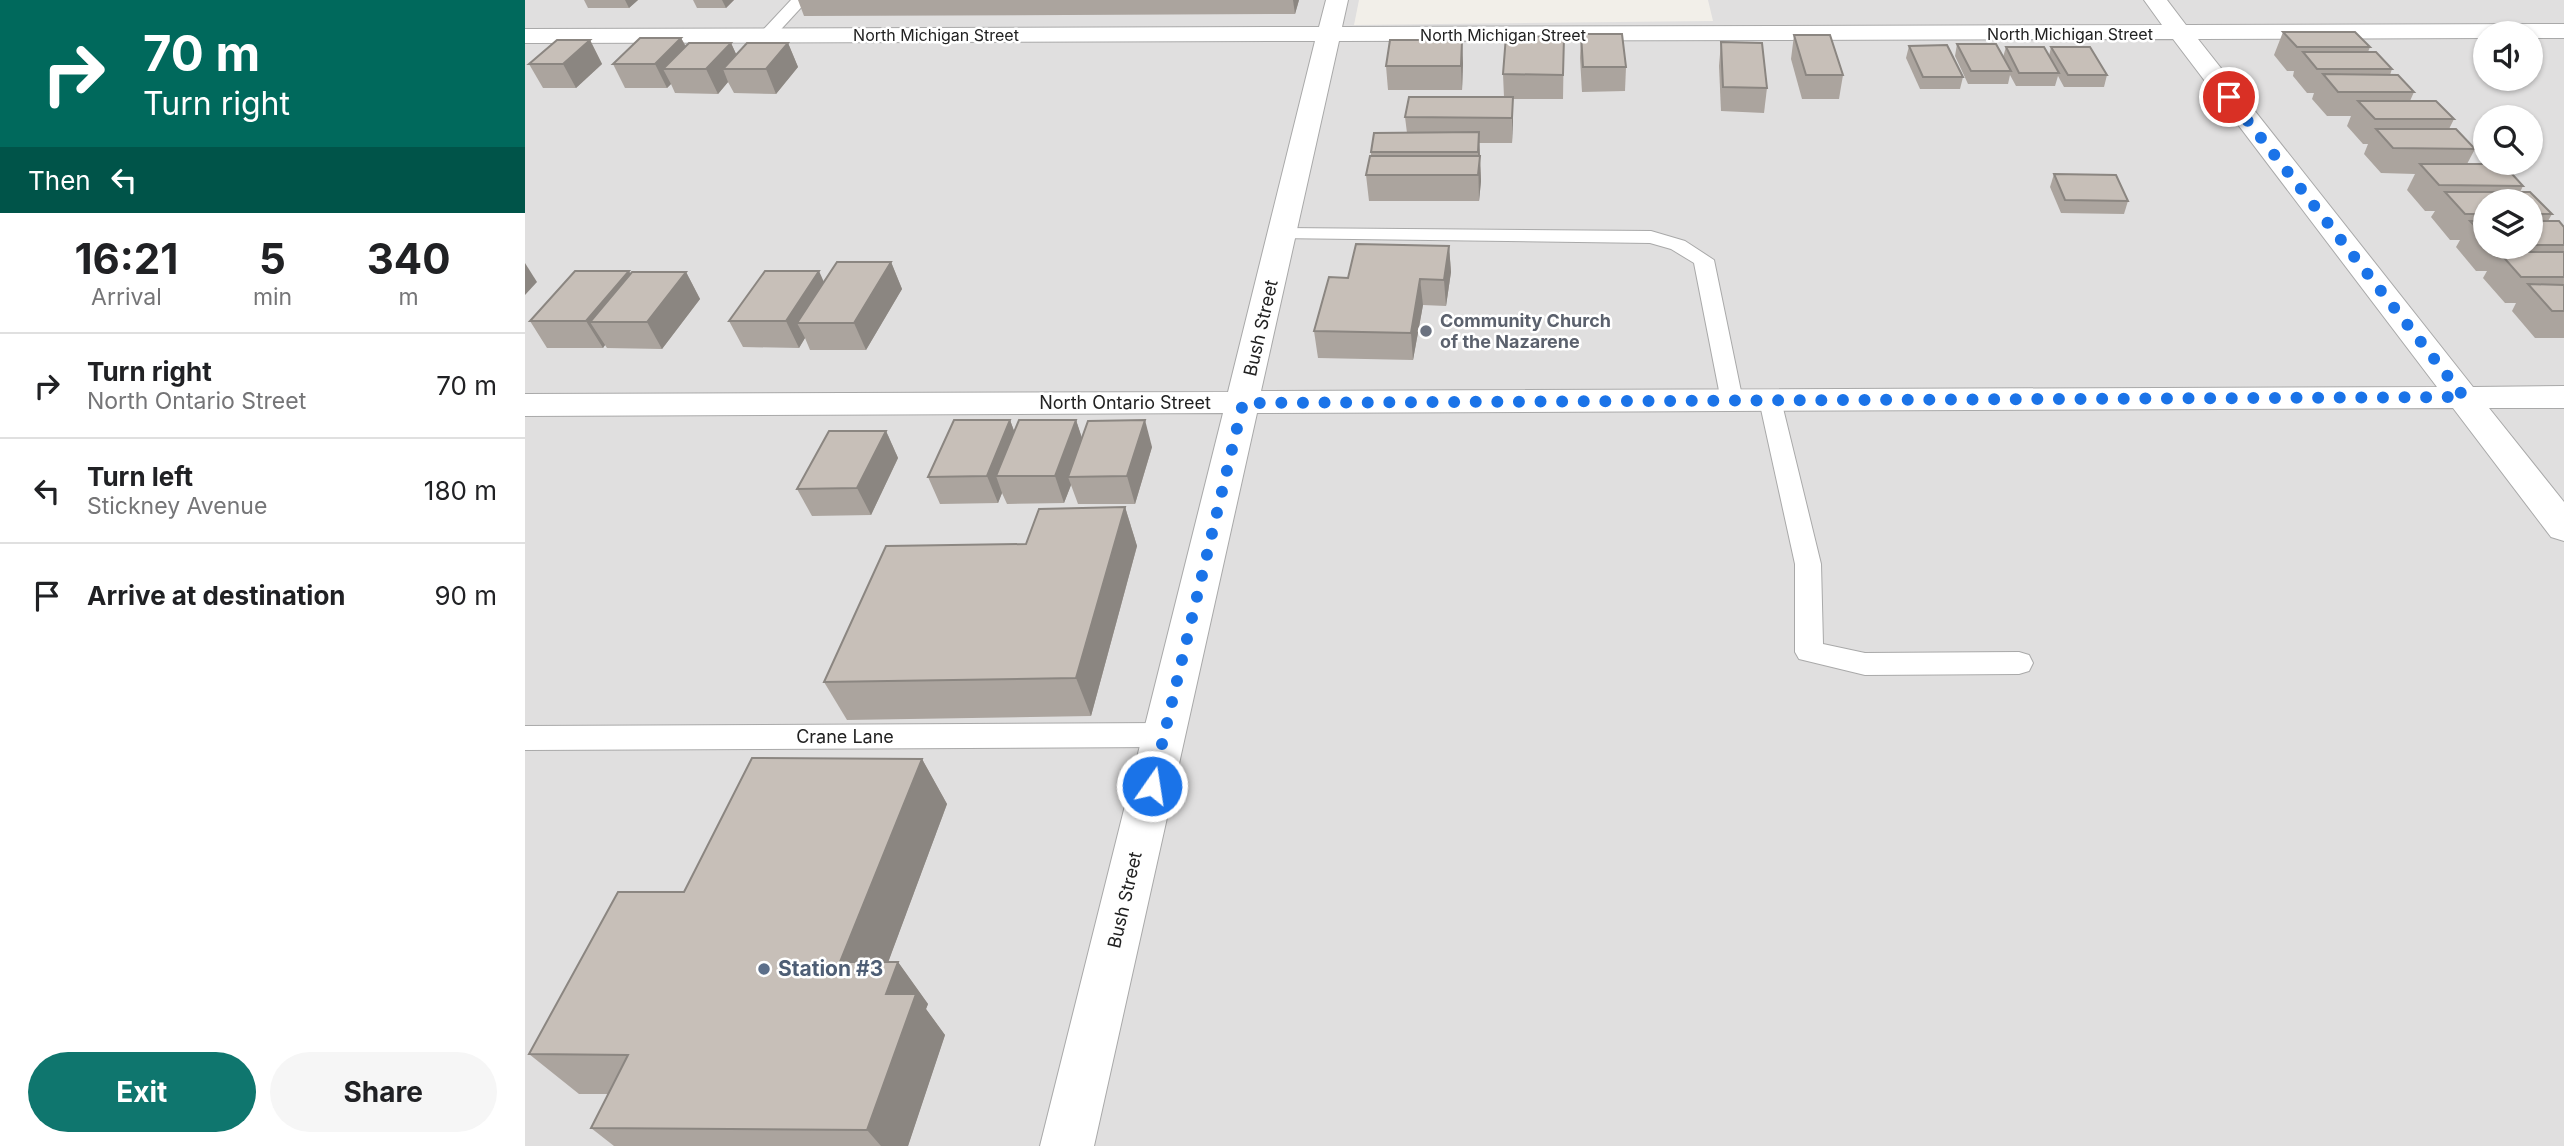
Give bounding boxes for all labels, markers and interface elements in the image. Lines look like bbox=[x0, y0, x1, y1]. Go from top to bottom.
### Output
map controls bbox=[2473, 21, 2543, 259]
button: sound bbox=[2473, 21, 2543, 91]
text: 70 m bbox=[143, 24, 260, 83]
street label: North Michigan Street bbox=[1987, 24, 2153, 44]
street label: North Michigan Street bbox=[853, 25, 1019, 45]
street label: North Michigan Street bbox=[1420, 25, 1586, 45]
icon: right bbox=[28, 28, 119, 119]
pin bbox=[2199, 67, 2259, 127]
icon: arrive bbox=[2210, 78, 2248, 116]
text: Turn right bbox=[143, 84, 290, 123]
button: search bbox=[2473, 105, 2543, 175]
icon: left bbox=[105, 161, 143, 199]
text: Then bbox=[28, 165, 91, 196]
button: layers bbox=[2473, 189, 2543, 259]
text: 16:21 bbox=[74, 233, 178, 284]
text: 5 bbox=[259, 233, 286, 284]
text: 340 bbox=[367, 233, 451, 284]
street label: Bush Street bbox=[1239, 277, 1282, 378]
text: Arrival bbox=[91, 283, 162, 311]
text: min bbox=[253, 283, 292, 311]
text: m bbox=[399, 283, 419, 311]
place label: Community Church of the Nazarene bbox=[1440, 310, 1611, 352]
marker: Community Church of the Nazarene bbox=[1418, 323, 1434, 339]
text: Turn right bbox=[87, 356, 212, 387]
icon: right bbox=[28, 367, 66, 405]
text: 70 m bbox=[436, 370, 497, 401]
text: North Ontario Street bbox=[87, 387, 306, 415]
street label: North Ontario Street bbox=[1039, 392, 1211, 413]
text: Turn left bbox=[87, 461, 193, 492]
icon: left bbox=[28, 472, 66, 510]
text: 180 m bbox=[424, 475, 497, 506]
text: Stickney Avenue bbox=[87, 492, 267, 520]
icon: arrive bbox=[28, 577, 66, 615]
text: Arrive at destination bbox=[87, 580, 346, 611]
text: 90 m bbox=[434, 580, 497, 611]
street label: Crane Lane bbox=[796, 726, 894, 747]
position arrow bbox=[1115, 749, 1189, 823]
street label: Bush Street bbox=[1103, 849, 1146, 950]
place label: Station #3 bbox=[778, 956, 883, 981]
marker: Station #3 bbox=[756, 961, 772, 977]
button: Exit bbox=[28, 1052, 256, 1132]
button: Share bbox=[270, 1052, 497, 1132]

